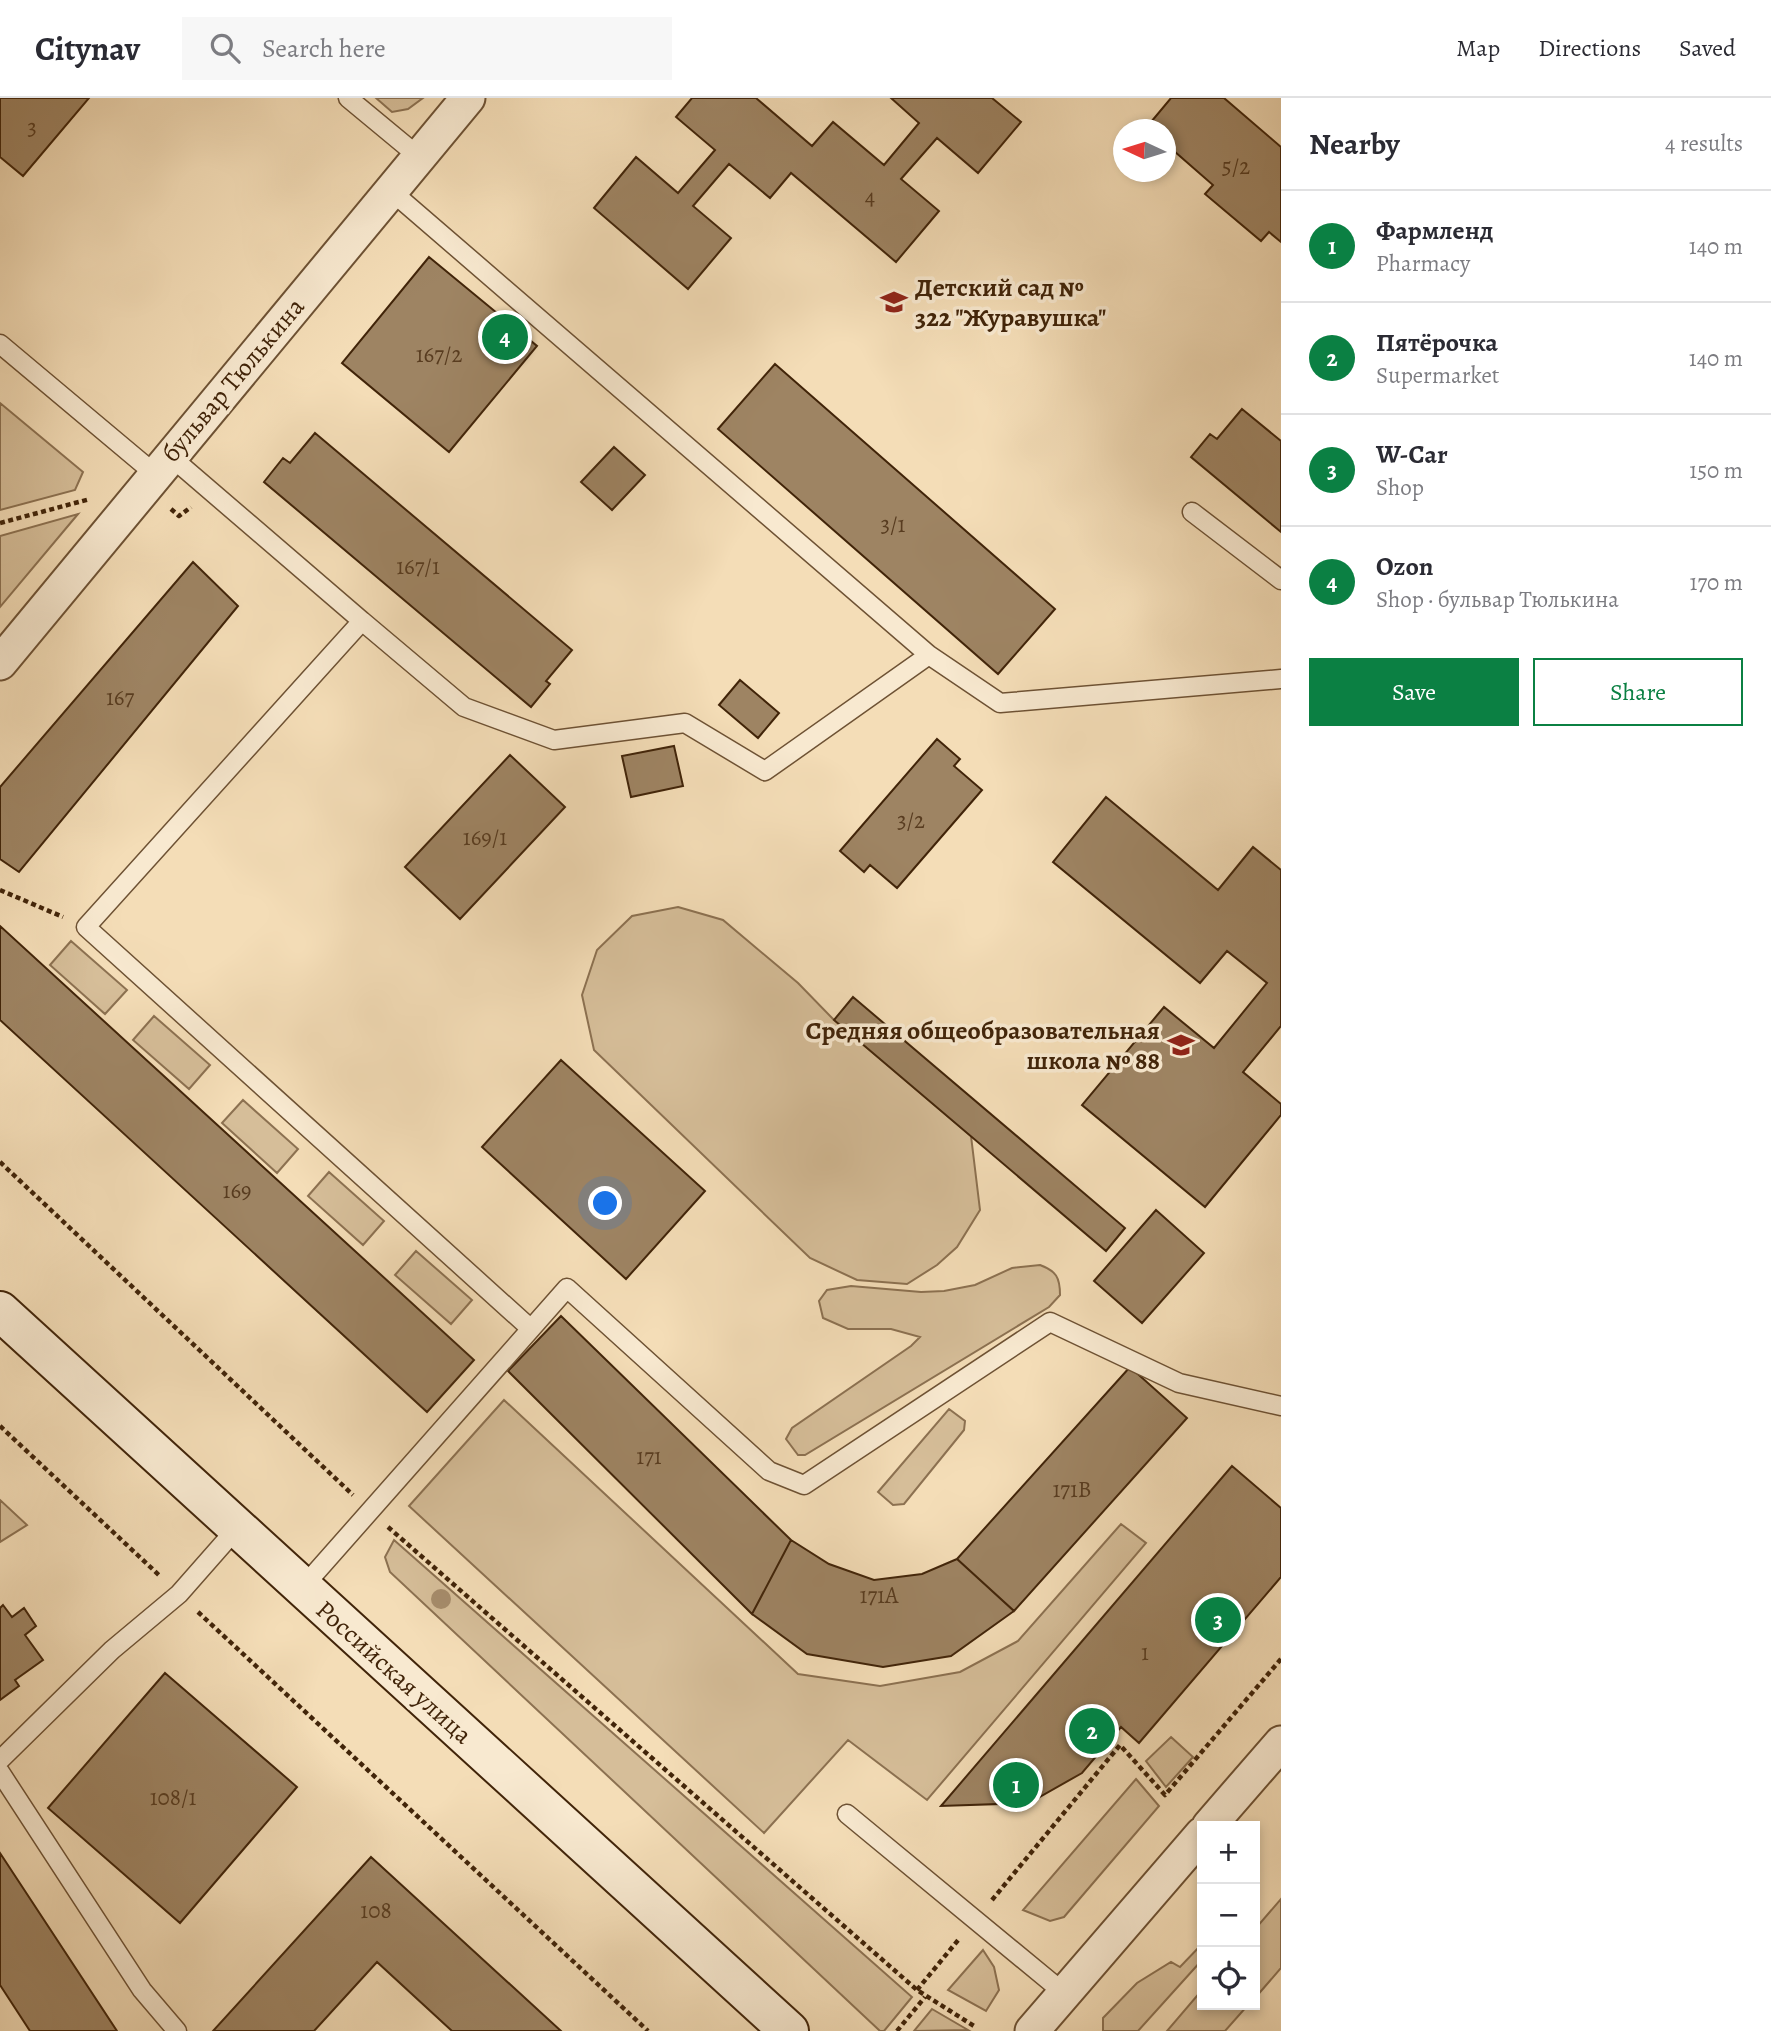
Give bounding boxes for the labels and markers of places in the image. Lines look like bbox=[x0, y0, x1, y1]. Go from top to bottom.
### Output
place label: Детский сад № 322 "Журавушка" bbox=[915, 270, 1106, 335]
school or university icon: Детский сад № 322 "Журавушка" bbox=[879, 287, 909, 317]
pin: 4 bbox=[482, 311, 528, 363]
place label: Средняя общеобразовательная школа № 88 bbox=[806, 1013, 1160, 1078]
school or university icon: Средняя общеобразовательная школа № 88 bbox=[1166, 1030, 1196, 1060]
pin: 3 bbox=[1195, 1594, 1241, 1646]
pin: 2 bbox=[1069, 1705, 1115, 1757]
pin: 1 bbox=[993, 1759, 1039, 1811]

